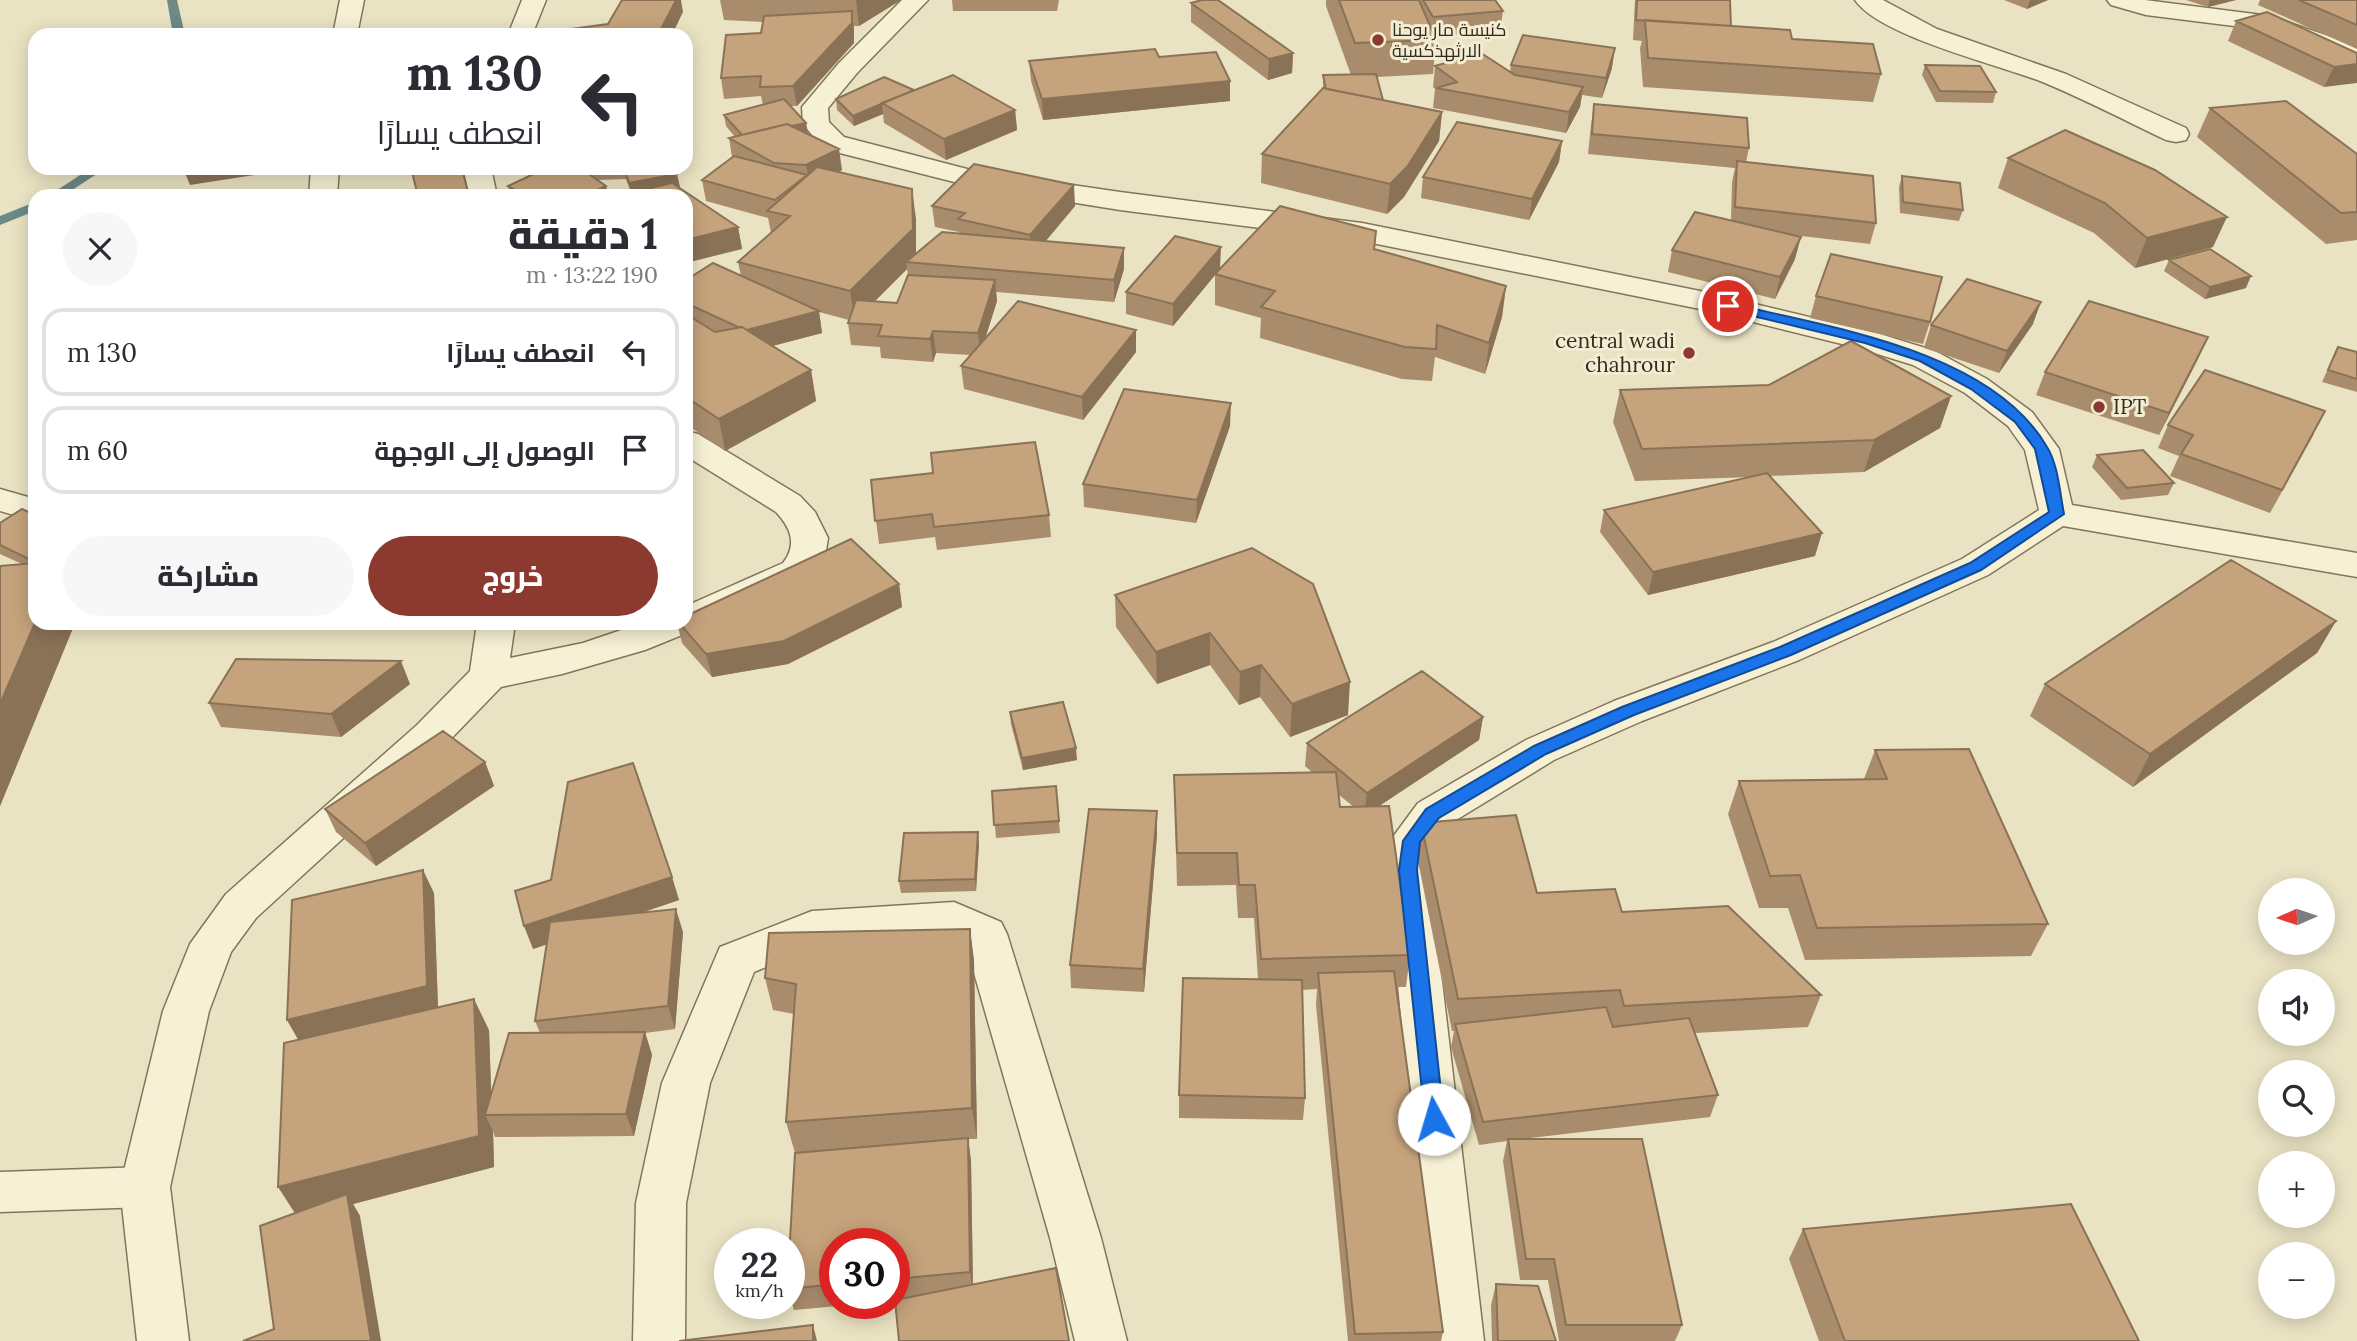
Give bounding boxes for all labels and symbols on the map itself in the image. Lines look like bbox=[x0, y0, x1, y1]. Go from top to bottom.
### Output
place label: كنيسة مار يوحنا الارثهذكسية bbox=[1392, 18, 1507, 62]
marker: كنيسة مار يوحنا الارثهذكسية bbox=[1370, 32, 1386, 48]
pin bbox=[1698, 276, 1758, 336]
place label: central wadi chahrour bbox=[1555, 327, 1675, 378]
marker: central wadi chahrour bbox=[1681, 345, 1697, 361]
place label: IPT bbox=[2113, 393, 2146, 420]
marker: IPT bbox=[2091, 399, 2107, 415]
north arrow bbox=[2258, 878, 2334, 956]
position arrow bbox=[1397, 1082, 1471, 1156]
speed limit sign: 30 bbox=[819, 1228, 910, 1319]

